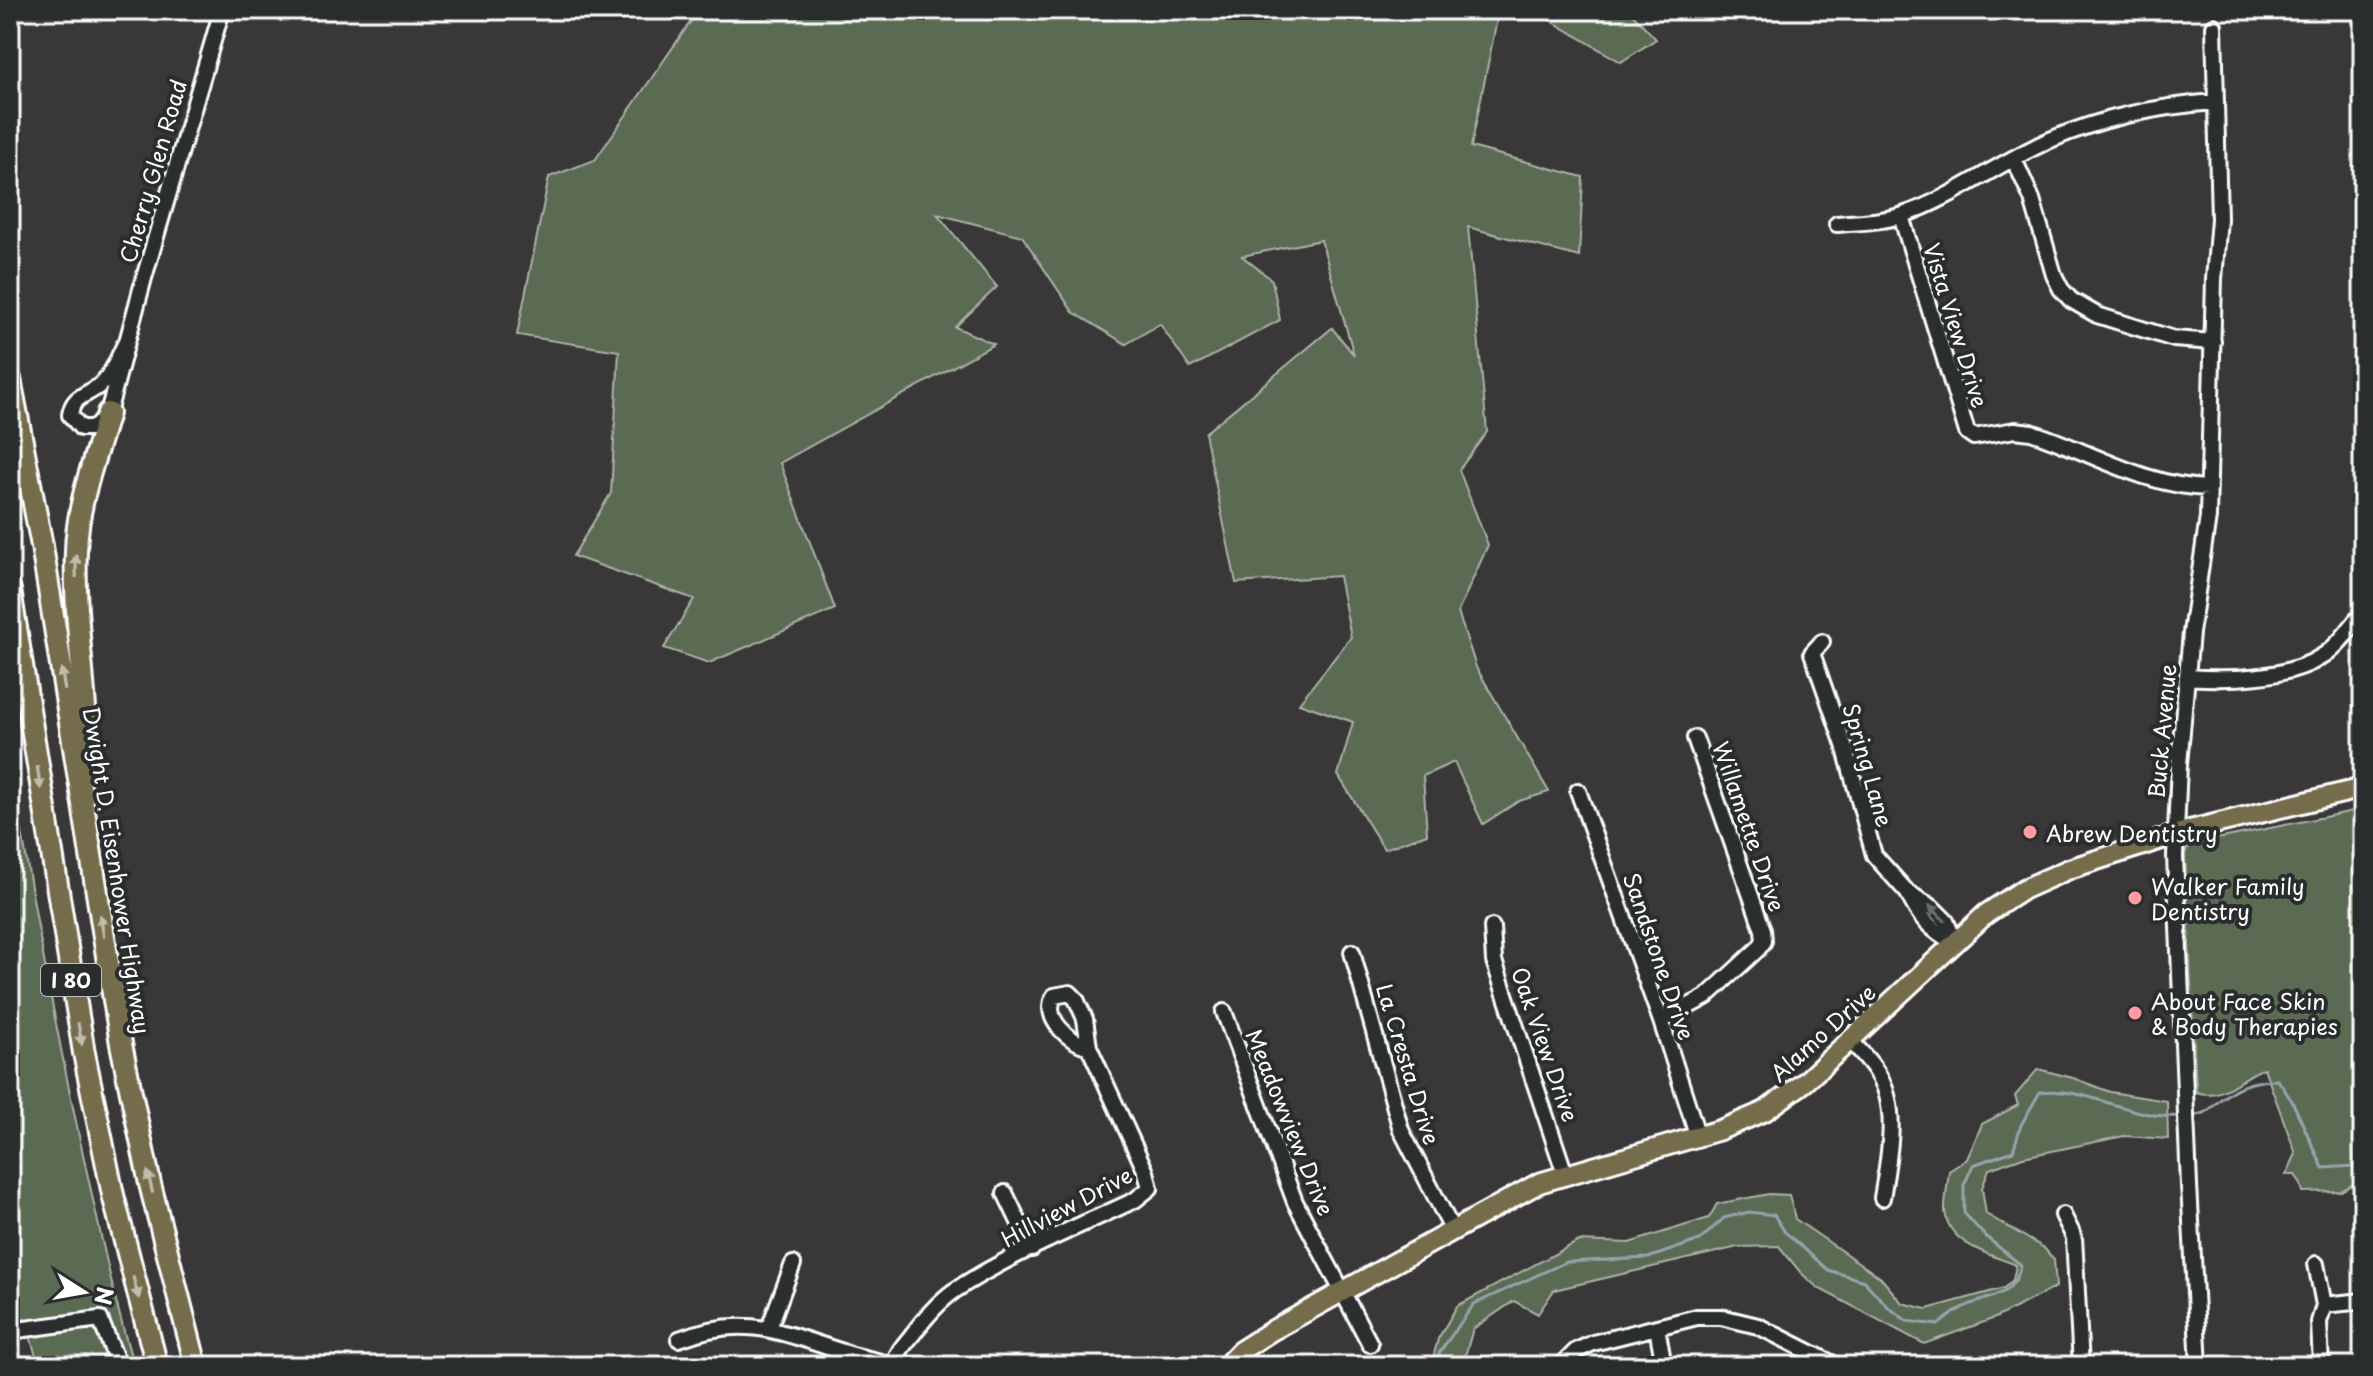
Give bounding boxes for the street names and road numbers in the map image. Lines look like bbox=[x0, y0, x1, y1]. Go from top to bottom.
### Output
street label: Cherry Glen Road bbox=[110, 75, 194, 267]
street label: Vista View Drive bbox=[1916, 239, 1998, 411]
street label: Buck Avenue bbox=[2139, 662, 2183, 800]
street label: Spring Lane bbox=[1836, 699, 1902, 831]
street label: Dwight D. Eisenhower Highway bbox=[76, 704, 160, 1036]
street label: Willamette Drive bbox=[1705, 737, 1795, 915]
street label: Sandstone Drive bbox=[1616, 868, 1704, 1044]
street label: Oak View Drive bbox=[1504, 962, 1588, 1126]
road number: I 80 bbox=[41, 964, 101, 996]
street label: Alamo Drive bbox=[1762, 976, 1882, 1088]
street label: La Cresta Drive bbox=[1369, 979, 1449, 1149]
street label: Meadowview Drive bbox=[1239, 1024, 1343, 1220]
street label: Hillview Drive bbox=[994, 1158, 1138, 1254]

